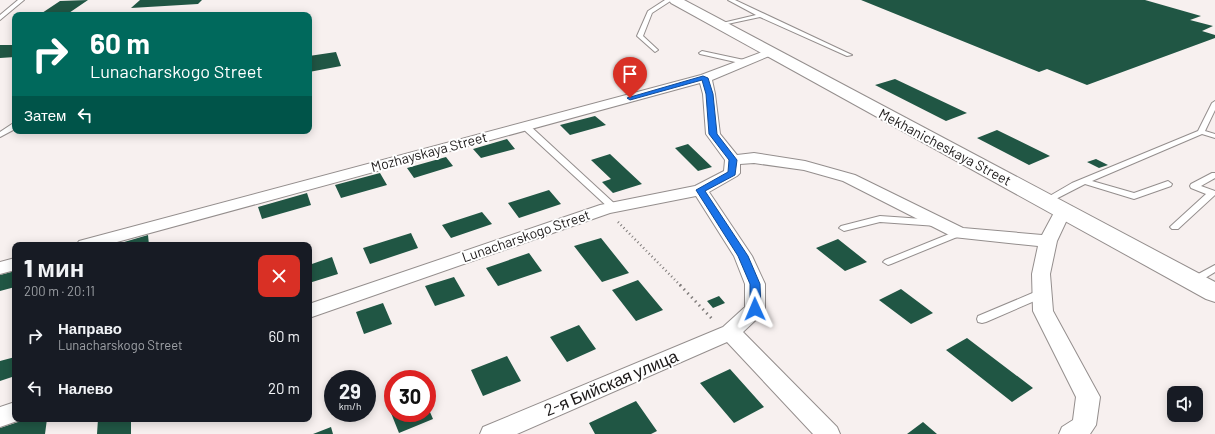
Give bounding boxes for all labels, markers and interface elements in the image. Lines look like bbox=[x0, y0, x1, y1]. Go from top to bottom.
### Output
text: 60 m bbox=[90, 26, 150, 60]
icon: right bbox=[24, 28, 76, 80]
pin bbox=[613, 57, 647, 98]
text: Lunacharskogo Street bbox=[90, 60, 263, 82]
icon: arrive bbox=[619, 63, 641, 85]
icon: left bbox=[74, 104, 96, 126]
street label: Mekhanicheskaya Street bbox=[876, 104, 1014, 189]
text: Затем bbox=[24, 106, 66, 124]
street label: Mozhayskaya Street bbox=[369, 128, 489, 175]
street label: Lunacharskogo Street bbox=[460, 206, 592, 265]
text: 1 мин bbox=[24, 253, 84, 282]
button: close bbox=[258, 255, 300, 297]
text: 200 m · 20:11 bbox=[24, 283, 95, 299]
position arrow bbox=[734, 288, 776, 330]
text: Направо bbox=[58, 319, 122, 337]
icon: right bbox=[24, 325, 46, 347]
text: 60 m bbox=[268, 327, 300, 345]
text: Lunacharskogo Street bbox=[58, 337, 183, 353]
street label: 2-я Бийская улица bbox=[541, 345, 681, 419]
speed limit sign: 30 bbox=[384, 370, 436, 422]
icon: left bbox=[24, 377, 46, 399]
text: Налево bbox=[58, 379, 113, 397]
text: 20 m bbox=[268, 379, 300, 397]
text: 29 bbox=[339, 379, 361, 403]
map controls bbox=[1167, 386, 1203, 422]
button: sound bbox=[1167, 386, 1203, 422]
text: km/h bbox=[339, 400, 361, 412]

